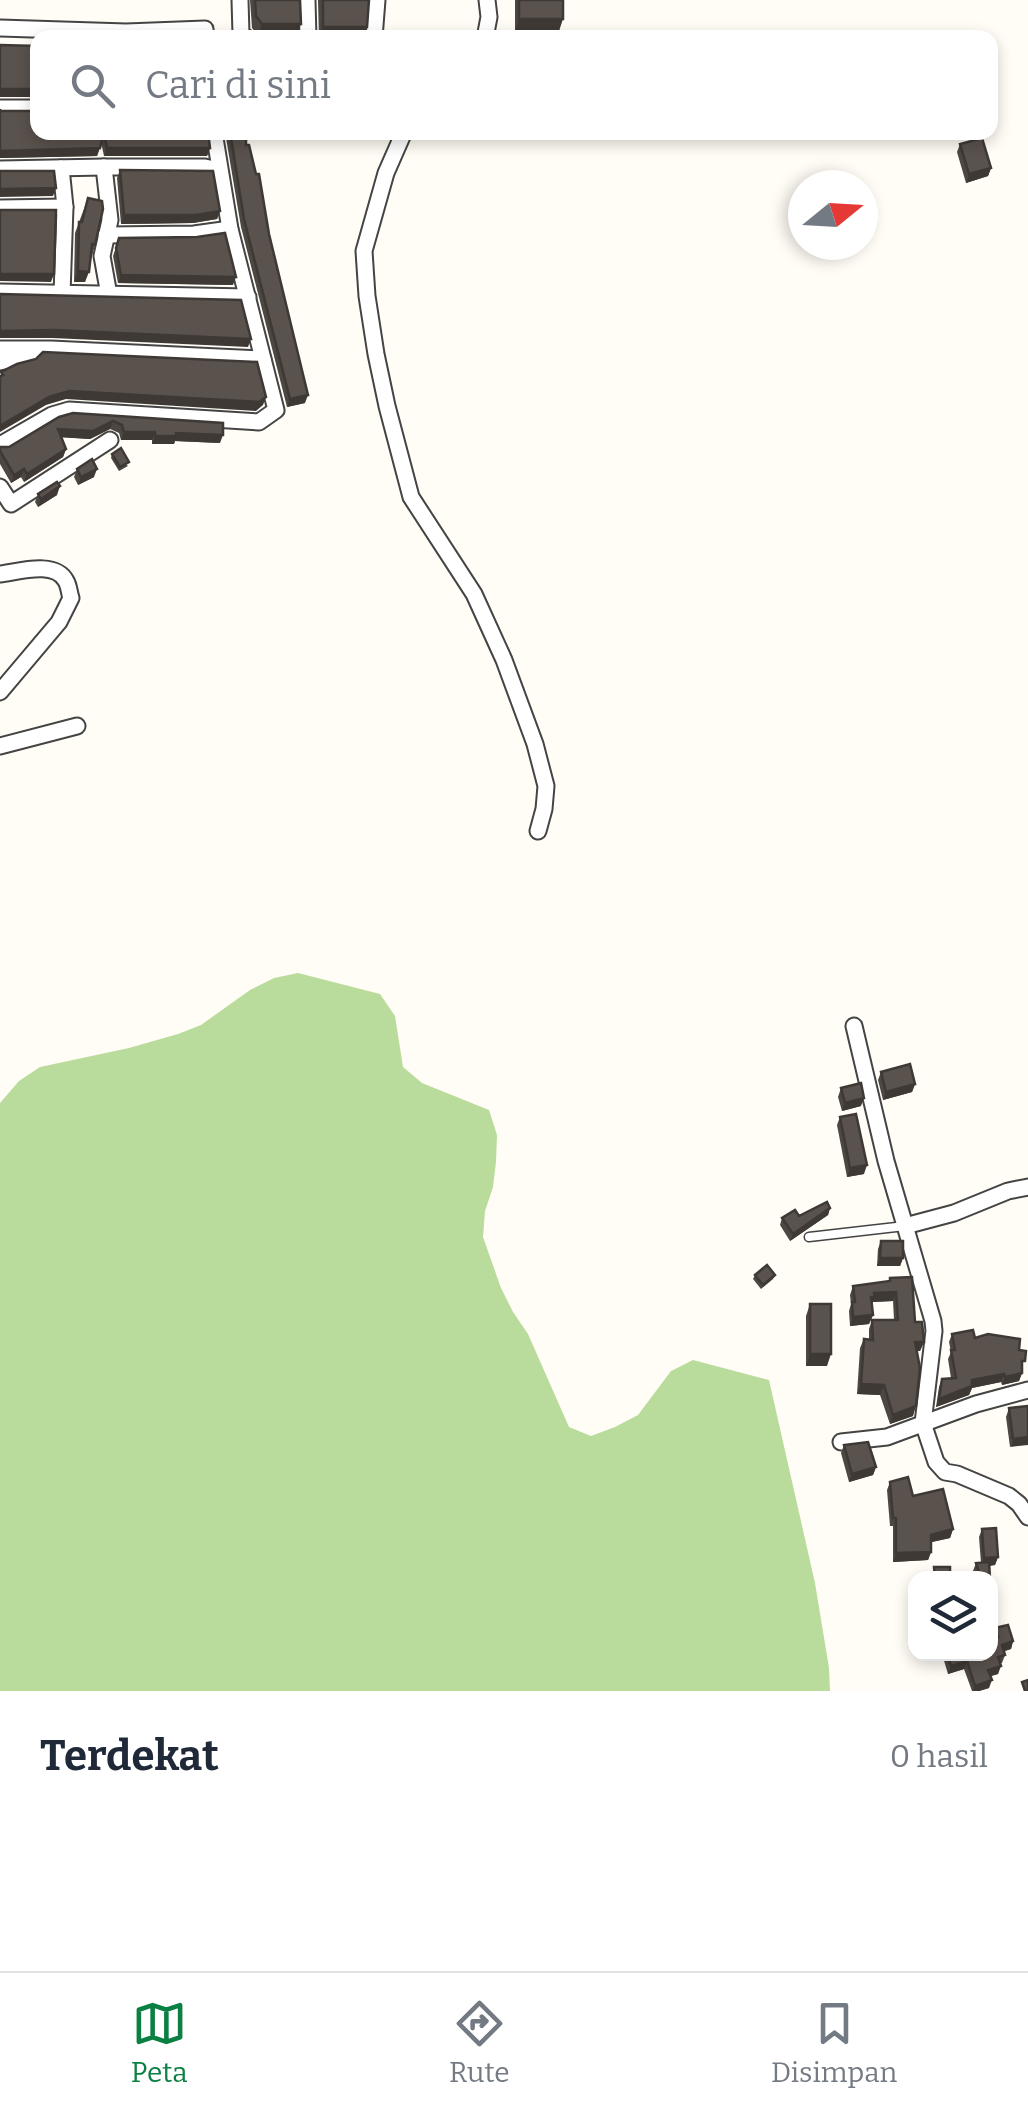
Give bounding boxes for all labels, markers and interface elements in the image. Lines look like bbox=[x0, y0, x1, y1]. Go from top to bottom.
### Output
search box bbox=[30, 30, 998, 140]
icon: search bbox=[65, 58, 120, 113]
text: Cari di sini bbox=[145, 62, 331, 108]
north arrow bbox=[788, 170, 878, 260]
map controls bbox=[908, 1571, 998, 1661]
button: layers bbox=[908, 1571, 998, 1661]
text: Terdekat bbox=[40, 1731, 219, 1781]
text: 0 hasil bbox=[890, 1737, 988, 1775]
tab: Peta bbox=[131, 1996, 188, 2089]
tab: Rute bbox=[449, 1996, 509, 2089]
tab: Disimpan bbox=[771, 1996, 897, 2089]

